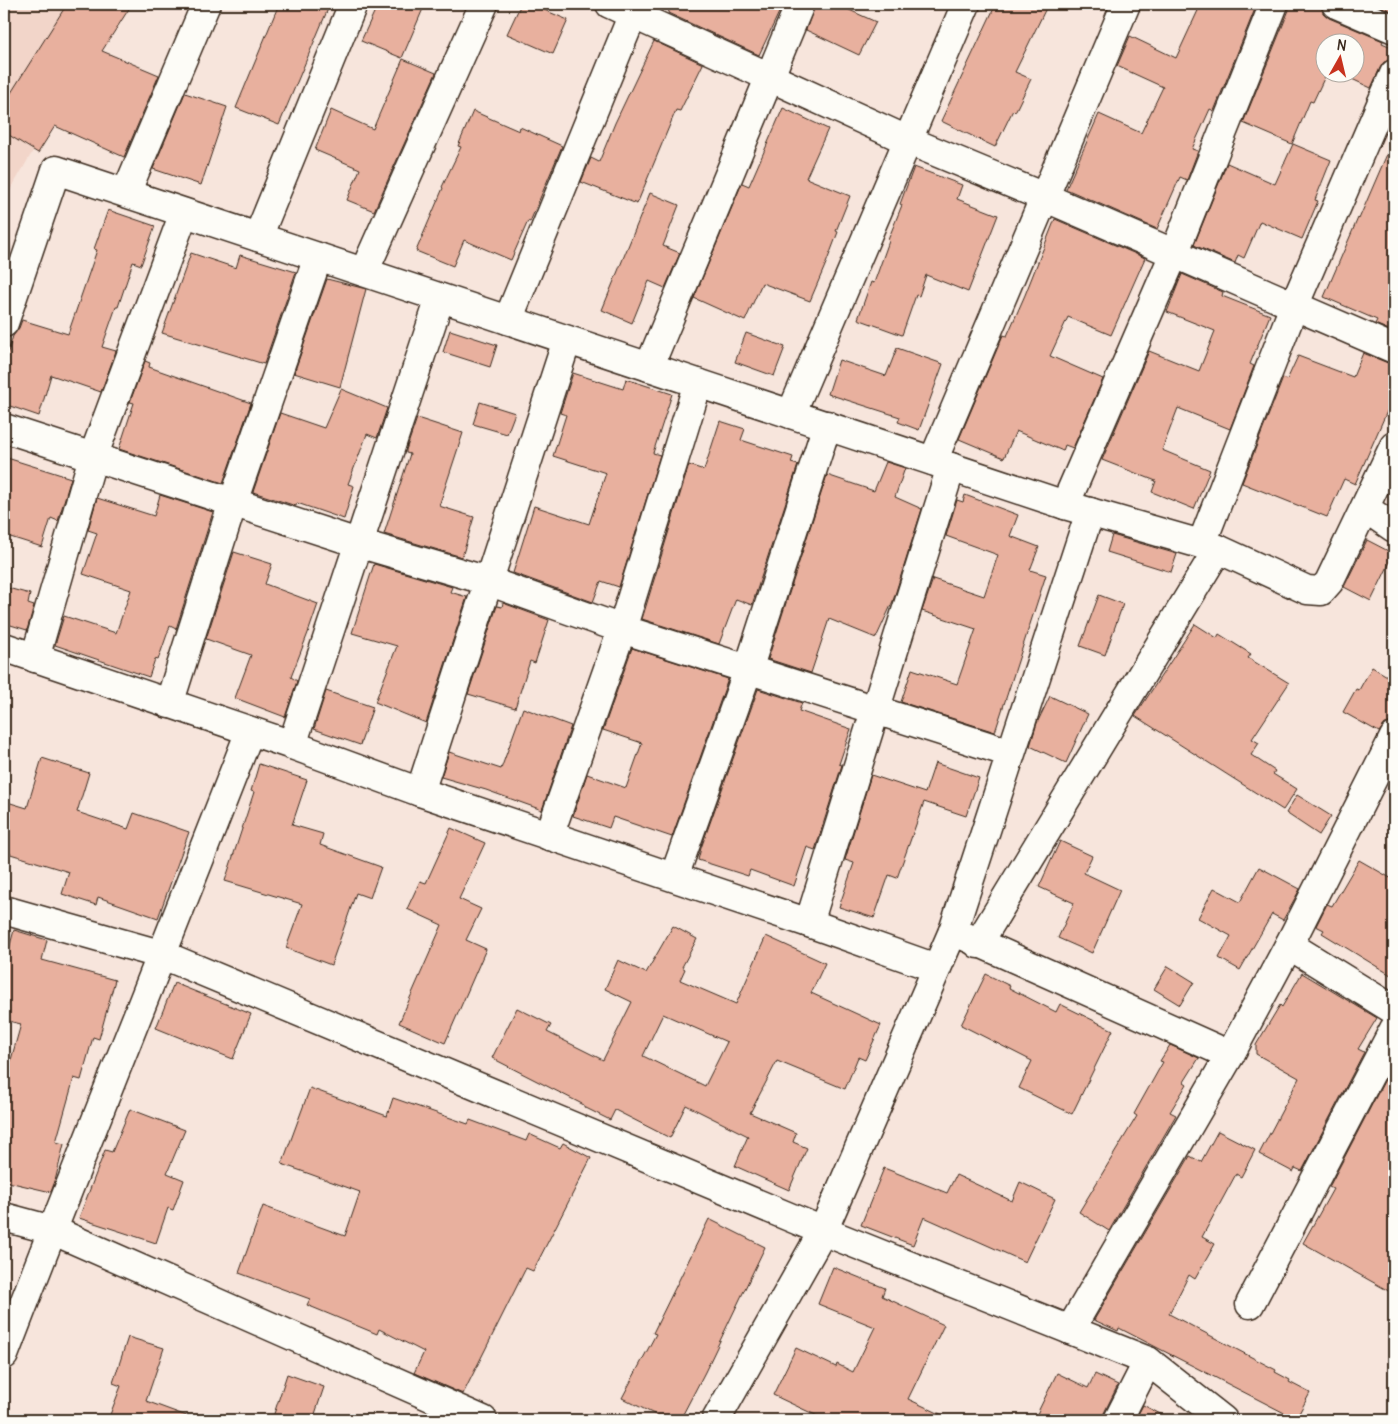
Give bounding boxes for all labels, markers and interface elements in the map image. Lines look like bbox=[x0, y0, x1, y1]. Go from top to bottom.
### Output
north arrow bbox=[1316, 32, 1366, 82]
text: N bbox=[1336, 36, 1348, 55]

